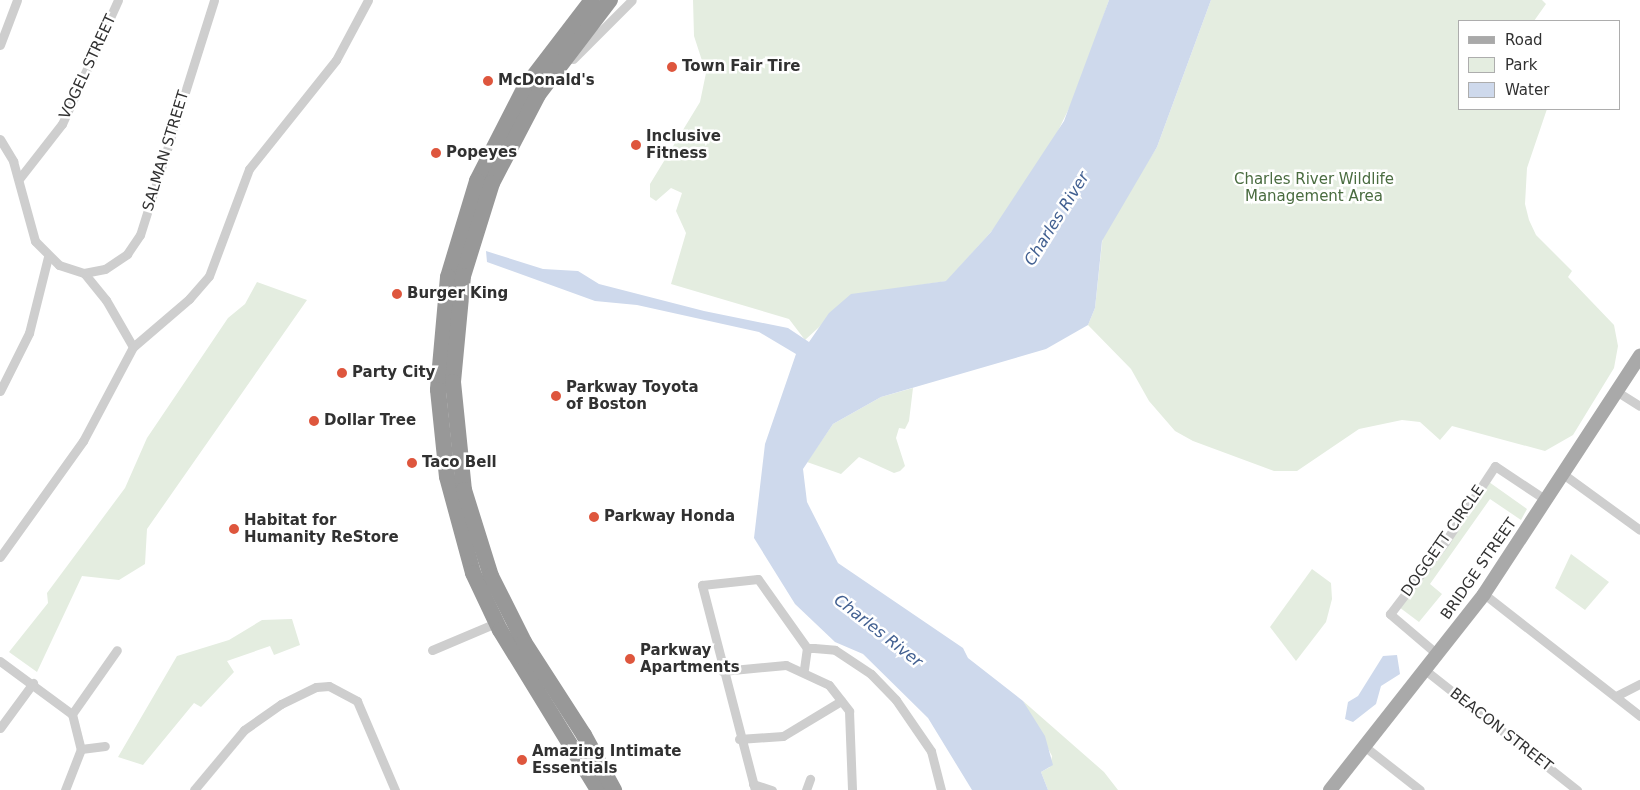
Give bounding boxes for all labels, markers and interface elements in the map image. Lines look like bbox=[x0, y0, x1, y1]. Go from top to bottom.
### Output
street label: VOGEL STREET bbox=[56, 12, 120, 122]
legend bbox=[1458, 20, 1620, 110]
text: Road bbox=[1505, 31, 1543, 49]
text: Park bbox=[1505, 56, 1537, 74]
place label: Town Fair Tire bbox=[682, 58, 800, 76]
marker: Town Fair Tire bbox=[666, 61, 678, 73]
place label: McDonald's bbox=[498, 72, 595, 90]
marker: McDonald's bbox=[482, 75, 494, 87]
text: Water bbox=[1505, 81, 1549, 99]
street label: SALMAN STREET bbox=[139, 89, 193, 213]
place label: Inclusive Fitness bbox=[646, 127, 721, 162]
marker: Inclusive Fitness bbox=[630, 139, 642, 151]
place label: Popeyes bbox=[446, 144, 517, 162]
marker: Popeyes bbox=[430, 147, 442, 159]
water label: Charles River bbox=[1021, 169, 1093, 269]
park label: Charles River Wildlife Management Area bbox=[1234, 170, 1394, 205]
place label: Burger King bbox=[407, 285, 508, 303]
marker: Burger King bbox=[391, 288, 403, 300]
place label: Party City bbox=[352, 364, 435, 382]
marker: Party City bbox=[336, 367, 348, 379]
place label: Parkway Toyota of Boston bbox=[566, 378, 699, 413]
marker: Parkway Toyota of Boston bbox=[550, 390, 562, 402]
place label: Dollar Tree bbox=[324, 412, 416, 430]
marker: Dollar Tree bbox=[308, 415, 320, 427]
place label: Taco Bell bbox=[422, 454, 497, 472]
marker: Taco Bell bbox=[406, 457, 418, 469]
street label: DOGGETT CIRCLE bbox=[1398, 482, 1488, 600]
place label: Parkway Honda bbox=[604, 508, 735, 526]
place label: Habitat for Humanity ReStore bbox=[244, 511, 399, 546]
marker: Parkway Honda bbox=[588, 511, 600, 523]
street label: BRIDGE STREET bbox=[1437, 515, 1521, 623]
marker: Habitat for Humanity ReStore bbox=[228, 523, 240, 535]
water label: Charles River bbox=[830, 591, 926, 671]
place label: Parkway Apartments bbox=[640, 641, 740, 676]
marker: Parkway Apartments bbox=[624, 653, 636, 665]
street label: BEACON STREET bbox=[1446, 684, 1556, 776]
place label: Amazing Intimate Essentials bbox=[532, 742, 682, 777]
marker: Amazing Intimate Essentials bbox=[516, 754, 528, 766]

